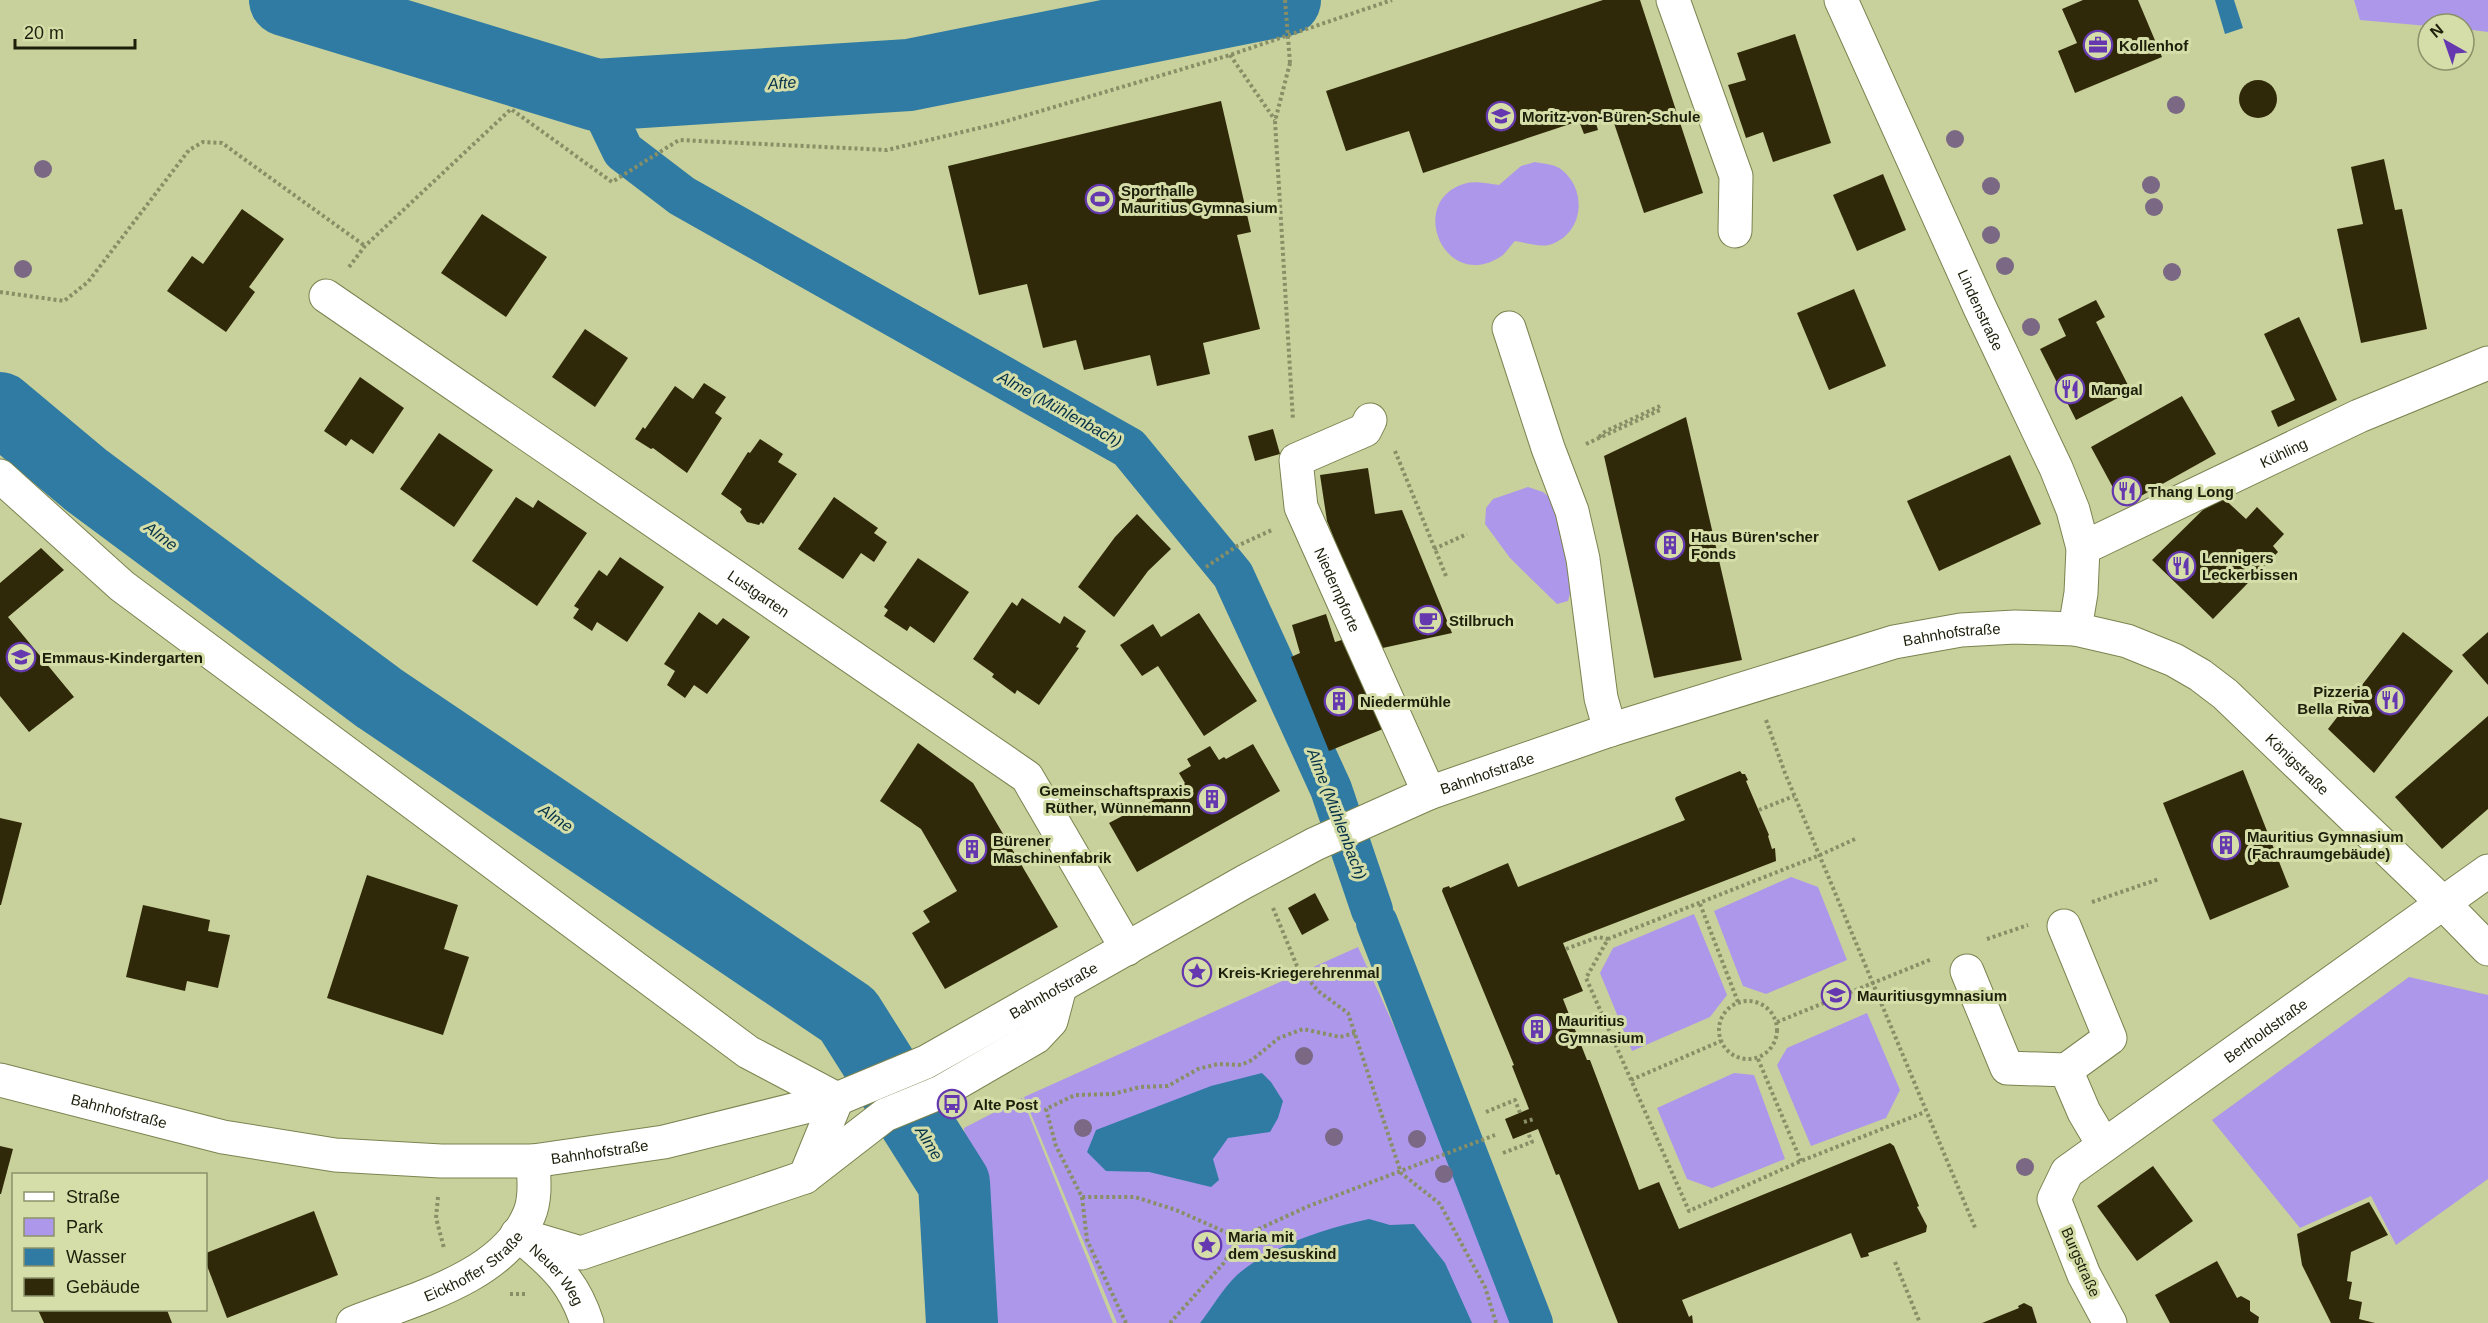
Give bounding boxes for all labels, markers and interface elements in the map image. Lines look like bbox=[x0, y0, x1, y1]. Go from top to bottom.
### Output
scale bar bbox=[15, 12, 135, 50]
north arrow bbox=[2416, 12, 2476, 72]
text: N bbox=[2427, 21, 2447, 41]
text: 20 m bbox=[24, 23, 64, 43]
office icon: Kollenhof bbox=[2082, 29, 2114, 61]
place label: Kollenhof bbox=[2119, 37, 2189, 54]
water label: Afte bbox=[766, 74, 797, 93]
school or university icon: Moritz-von-Büren-Schule bbox=[1485, 100, 1517, 132]
place label: Moritz-von-Büren-Schule bbox=[1522, 108, 1700, 125]
place label: Sporthalle Mauritius Gymnasium bbox=[1121, 182, 1278, 216]
sports icon: Sporthalle Mauritius Gymnasium bbox=[1084, 183, 1116, 215]
street label: Lindenstraße bbox=[1955, 266, 2007, 353]
water label: Alme (Mühlenbach) bbox=[994, 367, 1125, 450]
restaurant icon: Mangal bbox=[2054, 373, 2086, 405]
place label: Mangal bbox=[2091, 381, 2143, 398]
street label: Kühling bbox=[2257, 434, 2310, 471]
restaurant icon: Thang Long bbox=[2111, 475, 2143, 507]
place label: Thang Long bbox=[2148, 483, 2234, 500]
water label: Alme bbox=[141, 518, 181, 554]
place label: Haus Büren'scher Fonds bbox=[1691, 528, 1819, 562]
building icon: Haus Büren'scher Fonds bbox=[1654, 529, 1686, 561]
street label: Niedernpforte bbox=[1312, 544, 1364, 634]
place label: Lennigers Leckerbissen bbox=[2202, 549, 2298, 583]
restaurant icon: Lennigers Leckerbissen bbox=[2165, 550, 2197, 582]
street label: Lustgarten bbox=[725, 566, 793, 620]
cafe icon: Stilbruch bbox=[1412, 604, 1444, 636]
place label: Stilbruch bbox=[1449, 612, 1514, 629]
street label: Bahnhofstraße bbox=[1902, 619, 2001, 649]
school or university icon: Emmaus-Kindergarten bbox=[5, 641, 37, 673]
place label: Emmaus-Kindergarten bbox=[42, 649, 203, 666]
place label: Pizzeria Bella Riva bbox=[2297, 683, 2370, 717]
restaurant icon: Pizzeria Bella Riva bbox=[2374, 684, 2406, 716]
building icon: Niedermühle bbox=[1323, 685, 1355, 717]
place label: Niedermühle bbox=[1360, 693, 1451, 710]
street label: Königstraße bbox=[2263, 730, 2333, 798]
water label: Alme (Mühlenbach) bbox=[1304, 745, 1370, 882]
street label: Bahnhofstraße bbox=[1438, 749, 1536, 797]
place label: Gemeinschaftspraxis Rüther, Wünnemann bbox=[1039, 782, 1191, 816]
building icon: Gemeinschaftspraxis Rüther, Wünnemann bbox=[1196, 783, 1228, 815]
water label: Alme bbox=[535, 800, 576, 835]
place label: Mauritius Gymnasium (Fachraumgebäude) bbox=[2247, 828, 2404, 862]
building icon: Mauritius Gymnasium (Fachraumgebäude) bbox=[2210, 829, 2242, 861]
place label: Bürener Maschinenfabrik bbox=[993, 832, 1112, 866]
building icon: Bürener Maschinenfabrik bbox=[956, 833, 988, 865]
place icon: Kreis-Kriegerehrenmal bbox=[1181, 956, 1213, 988]
street label: Bahnhofstraße bbox=[1006, 958, 1100, 1022]
place label: Kreis-Kriegerehrenmal bbox=[1218, 964, 1380, 981]
school or university icon: Mauritiusgymnasium bbox=[1820, 979, 1852, 1011]
place label: Mauritiusgymnasium bbox=[1857, 987, 2007, 1004]
street label: Bertholdstraße bbox=[2220, 995, 2310, 1066]
place label: Mauritius Gymnasium bbox=[1558, 1012, 1644, 1046]
building icon: Mauritius Gymnasium bbox=[1521, 1013, 1553, 1045]
bus stop icon: Alte Post bbox=[936, 1088, 968, 1120]
street label: Bahnhofstraße bbox=[69, 1090, 169, 1131]
place label: Alte Post bbox=[973, 1096, 1038, 1113]
water label: Alme bbox=[912, 1122, 946, 1163]
street label: Bahnhofstraße bbox=[550, 1136, 649, 1167]
legend bbox=[12, 1173, 207, 1311]
text: Straße bbox=[66, 1187, 120, 1207]
text: Park bbox=[66, 1217, 104, 1237]
street label: Burgstraße bbox=[2058, 1225, 2104, 1299]
street label: Eickhoffer Straße bbox=[421, 1228, 526, 1304]
place label: Maria mit dem Jesuskind bbox=[1228, 1228, 1336, 1262]
place icon: Maria mit dem Jesuskind bbox=[1191, 1229, 1223, 1261]
street label: Neuer Weg bbox=[527, 1240, 587, 1308]
text: Wasser bbox=[66, 1247, 126, 1267]
text: Gebäude bbox=[66, 1277, 140, 1297]

